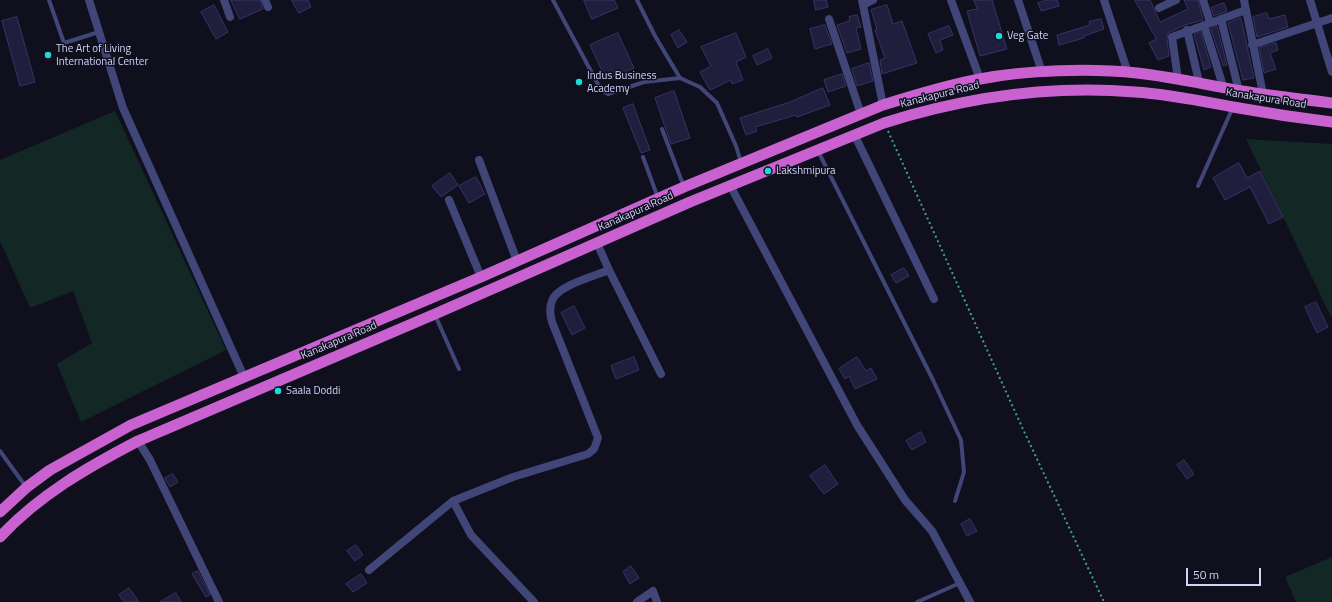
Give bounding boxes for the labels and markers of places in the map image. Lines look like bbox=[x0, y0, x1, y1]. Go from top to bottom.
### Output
place label: Veg Gate bbox=[1007, 29, 1048, 43]
marker: Veg Gate bbox=[994, 31, 1004, 41]
place label: The Art of Living International Center bbox=[56, 42, 148, 68]
marker: The Art of Living International Center bbox=[43, 50, 53, 60]
place label: Indus Business Academy bbox=[587, 69, 657, 95]
marker: Indus Business Academy bbox=[574, 77, 584, 87]
place label: Lakshmipura bbox=[776, 164, 836, 178]
marker: Lakshmipura bbox=[763, 166, 773, 176]
place label: Saala Doddi bbox=[286, 384, 340, 398]
marker: Saala Doddi bbox=[273, 386, 283, 396]

